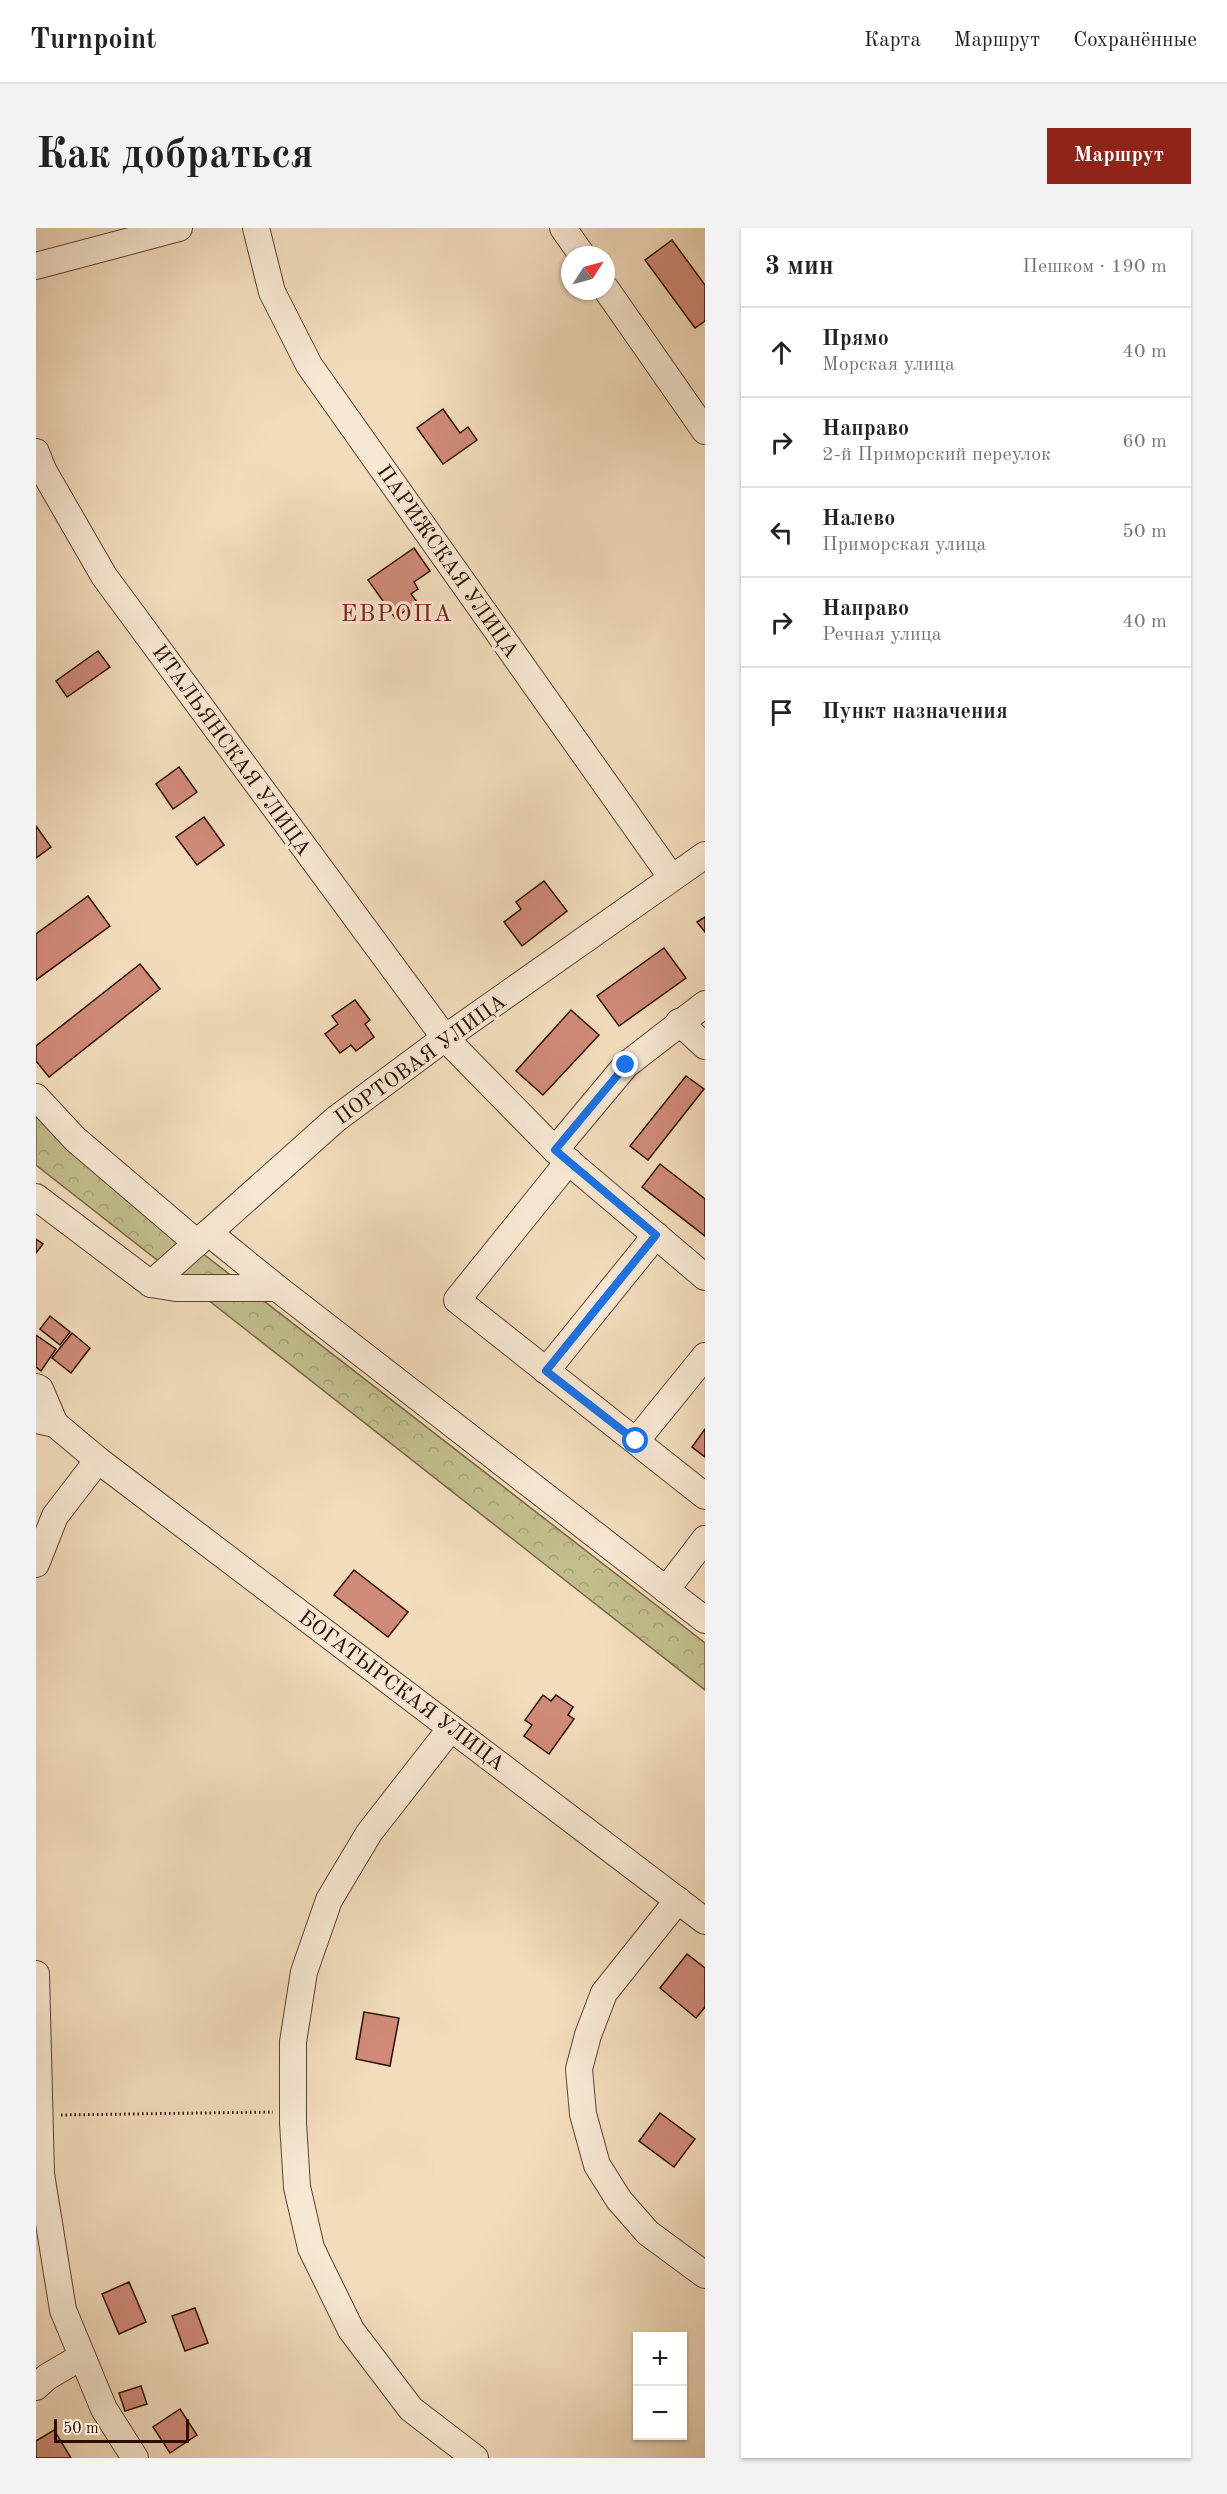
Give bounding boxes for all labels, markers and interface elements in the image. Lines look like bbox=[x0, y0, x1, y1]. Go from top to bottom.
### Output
text: Turnpoint bbox=[30, 27, 157, 55]
text: Карта bbox=[864, 30, 921, 51]
text: Маршрут bbox=[954, 30, 1040, 51]
text: Сохранённые bbox=[1073, 30, 1197, 51]
button: Маршрут bbox=[1047, 128, 1191, 184]
text: Как добраться bbox=[36, 135, 313, 177]
north arrow bbox=[561, 246, 615, 300]
text: 3 мин bbox=[765, 254, 834, 280]
text: Пешком · 190 m bbox=[1022, 257, 1167, 277]
text: Прямо bbox=[822, 328, 889, 350]
icon: ahead bbox=[765, 336, 798, 369]
text: 40 m bbox=[1122, 342, 1167, 362]
text: Морская улица bbox=[822, 355, 955, 375]
text: Направо bbox=[822, 418, 909, 440]
icon: right bbox=[765, 426, 798, 459]
text: 60 m bbox=[1122, 432, 1167, 452]
text: 2-й Приморский переулок bbox=[822, 445, 1051, 465]
street label: ПАРИЖСКАЯ УЛИЦА bbox=[372, 461, 521, 662]
text: Налево bbox=[822, 508, 895, 530]
icon: left bbox=[765, 516, 798, 549]
text: 50 m bbox=[1122, 522, 1167, 542]
text: Приморская улица bbox=[822, 535, 986, 555]
text: Направо bbox=[822, 598, 909, 620]
district label: ЕВРОПА bbox=[341, 603, 453, 627]
icon: right bbox=[765, 606, 798, 639]
text: 40 m bbox=[1122, 612, 1167, 632]
text: Речная улица bbox=[822, 625, 942, 645]
street label: ИТАЛЬЯНСКАЯ УЛИЦА bbox=[147, 642, 314, 860]
icon: arrive bbox=[765, 696, 798, 729]
text: Пункт назначения bbox=[822, 701, 1008, 723]
street label: ПОРТОВАЯ УЛИЦА bbox=[331, 991, 510, 1129]
route end bbox=[612, 1051, 638, 1077]
route start bbox=[622, 1427, 648, 1453]
street label: БОГАТЫРСКАЯ УЛИЦА bbox=[294, 1607, 508, 1775]
map controls bbox=[633, 2332, 687, 2440]
button: + bbox=[633, 2332, 687, 2386]
button: − bbox=[633, 2386, 687, 2440]
scale bar bbox=[54, 2416, 189, 2444]
text: 50 m bbox=[63, 2421, 99, 2437]

